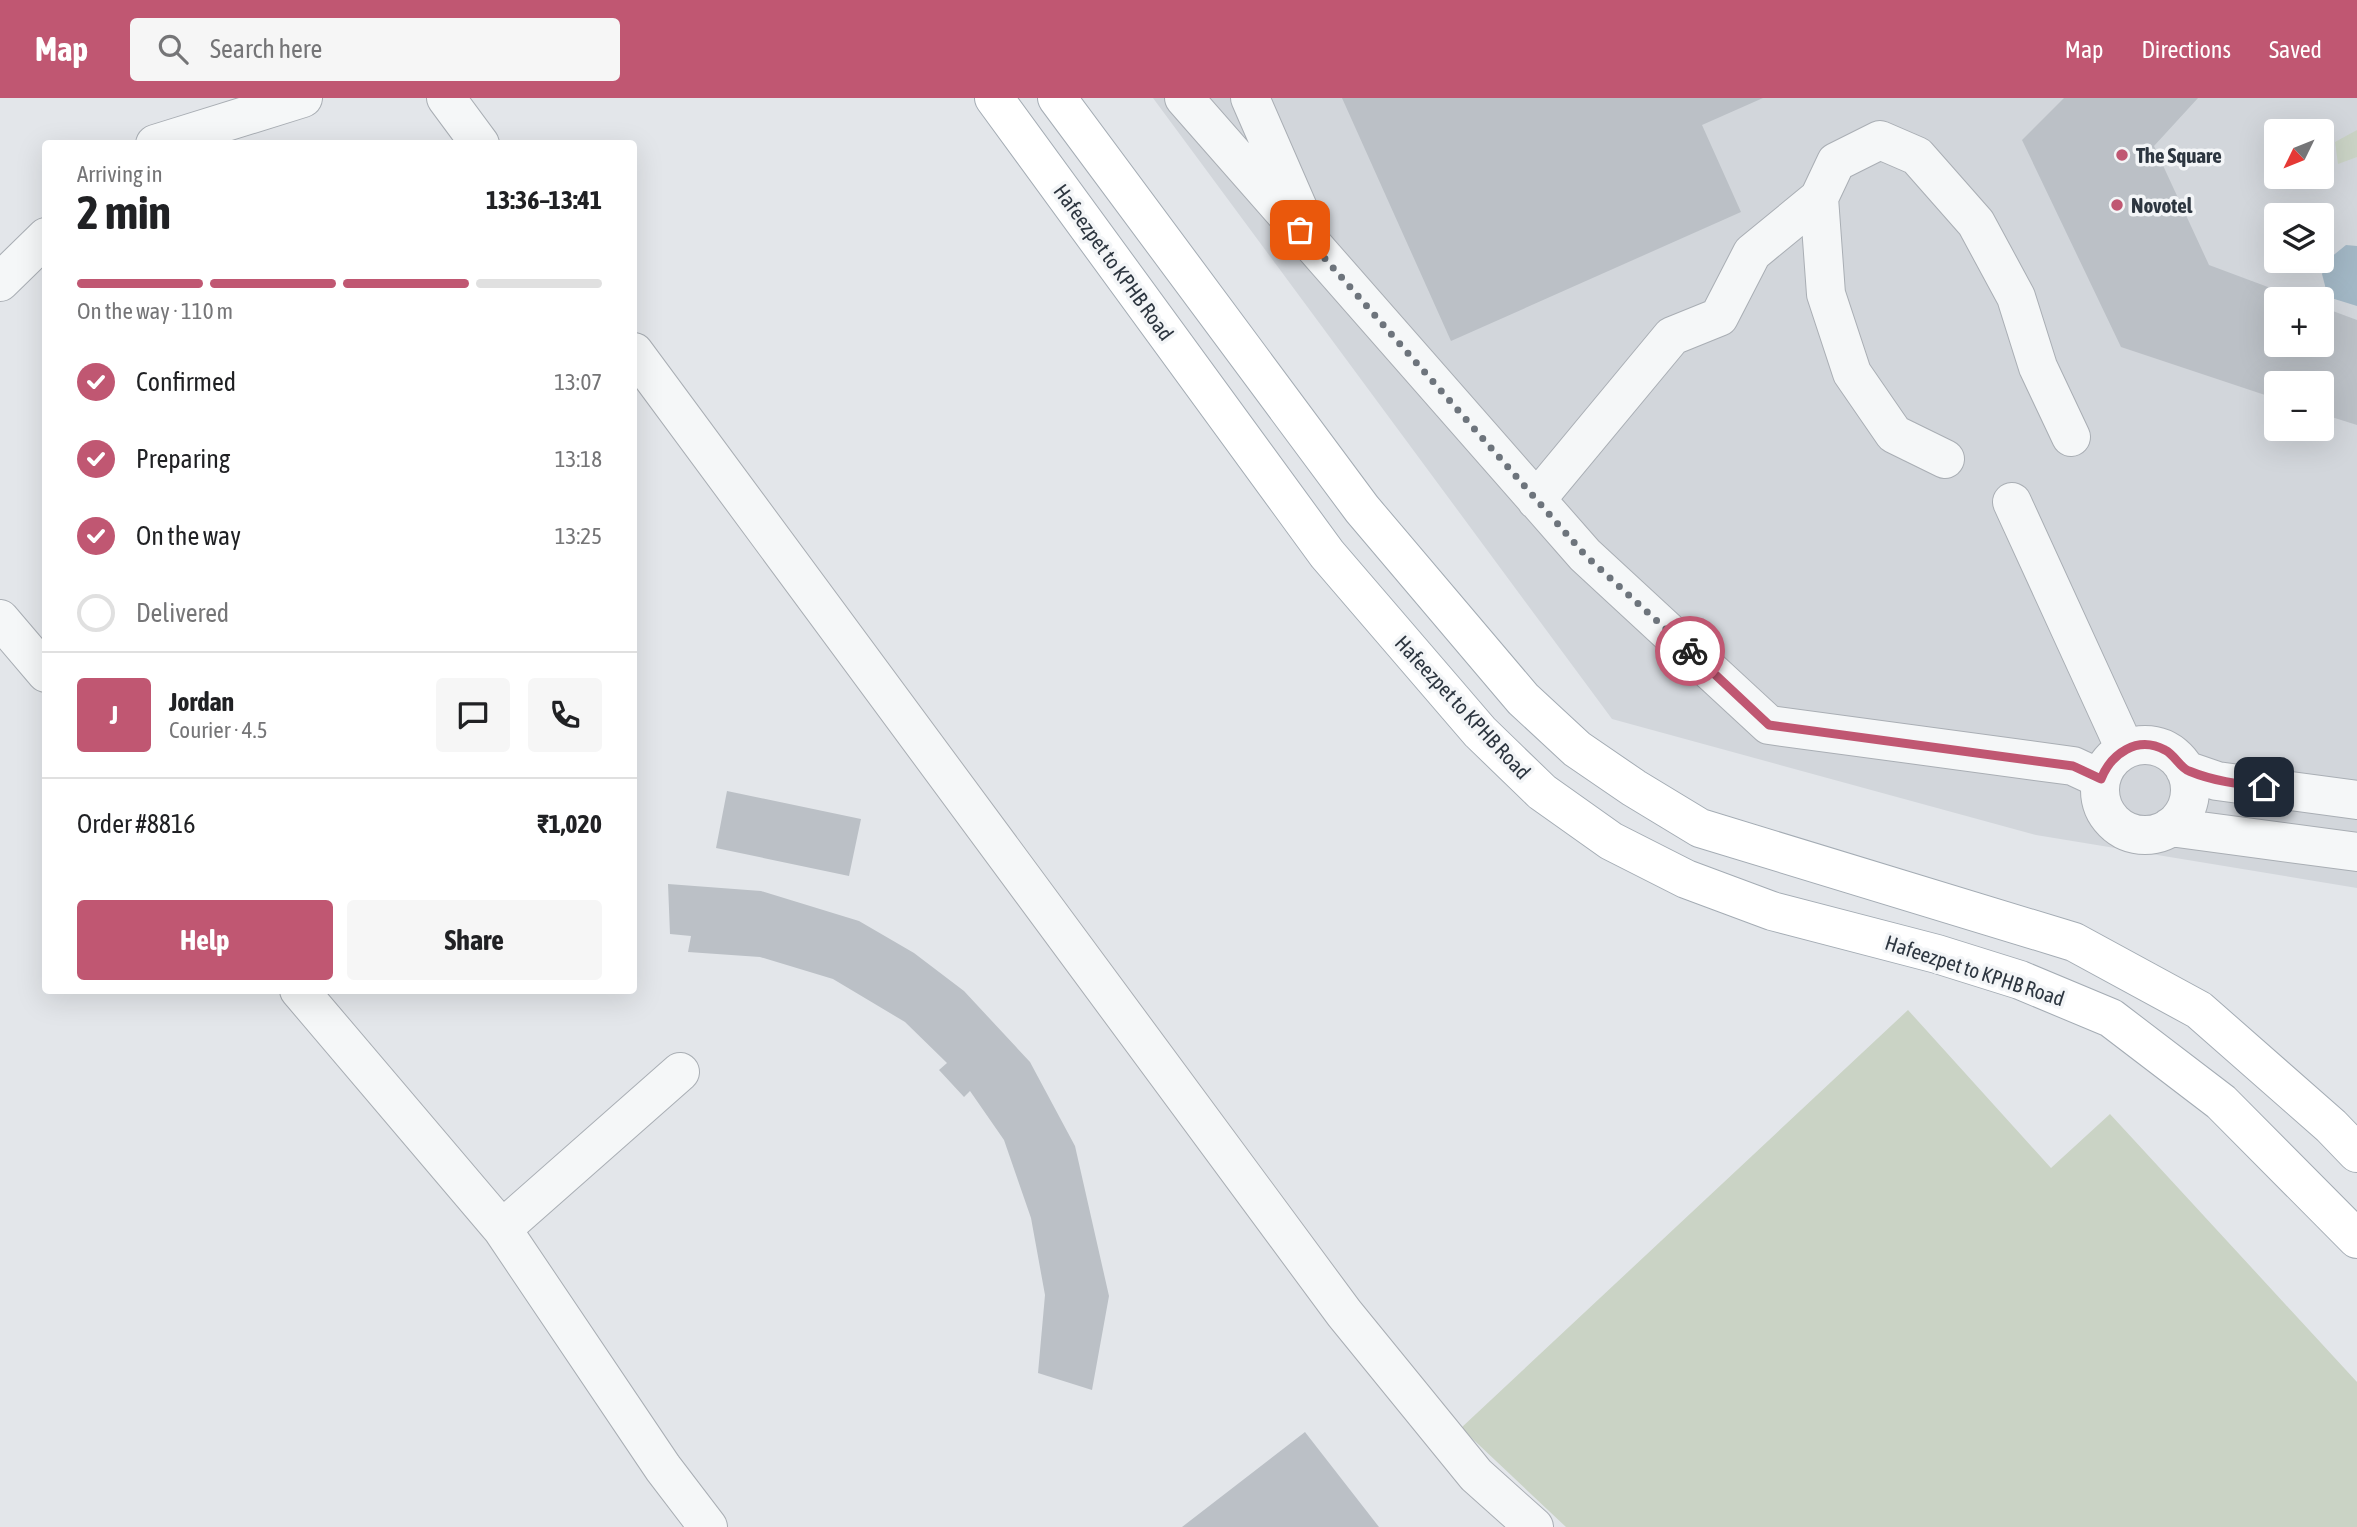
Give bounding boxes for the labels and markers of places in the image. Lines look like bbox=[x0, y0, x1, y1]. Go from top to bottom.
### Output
place label: The Square bbox=[2136, 143, 2222, 167]
marker: The Square bbox=[2114, 147, 2130, 163]
place label: Novotel bbox=[2131, 193, 2193, 217]
marker: Novotel bbox=[2109, 197, 2125, 213]
pin bbox=[1270, 200, 1330, 260]
pin bbox=[2234, 757, 2294, 817]

